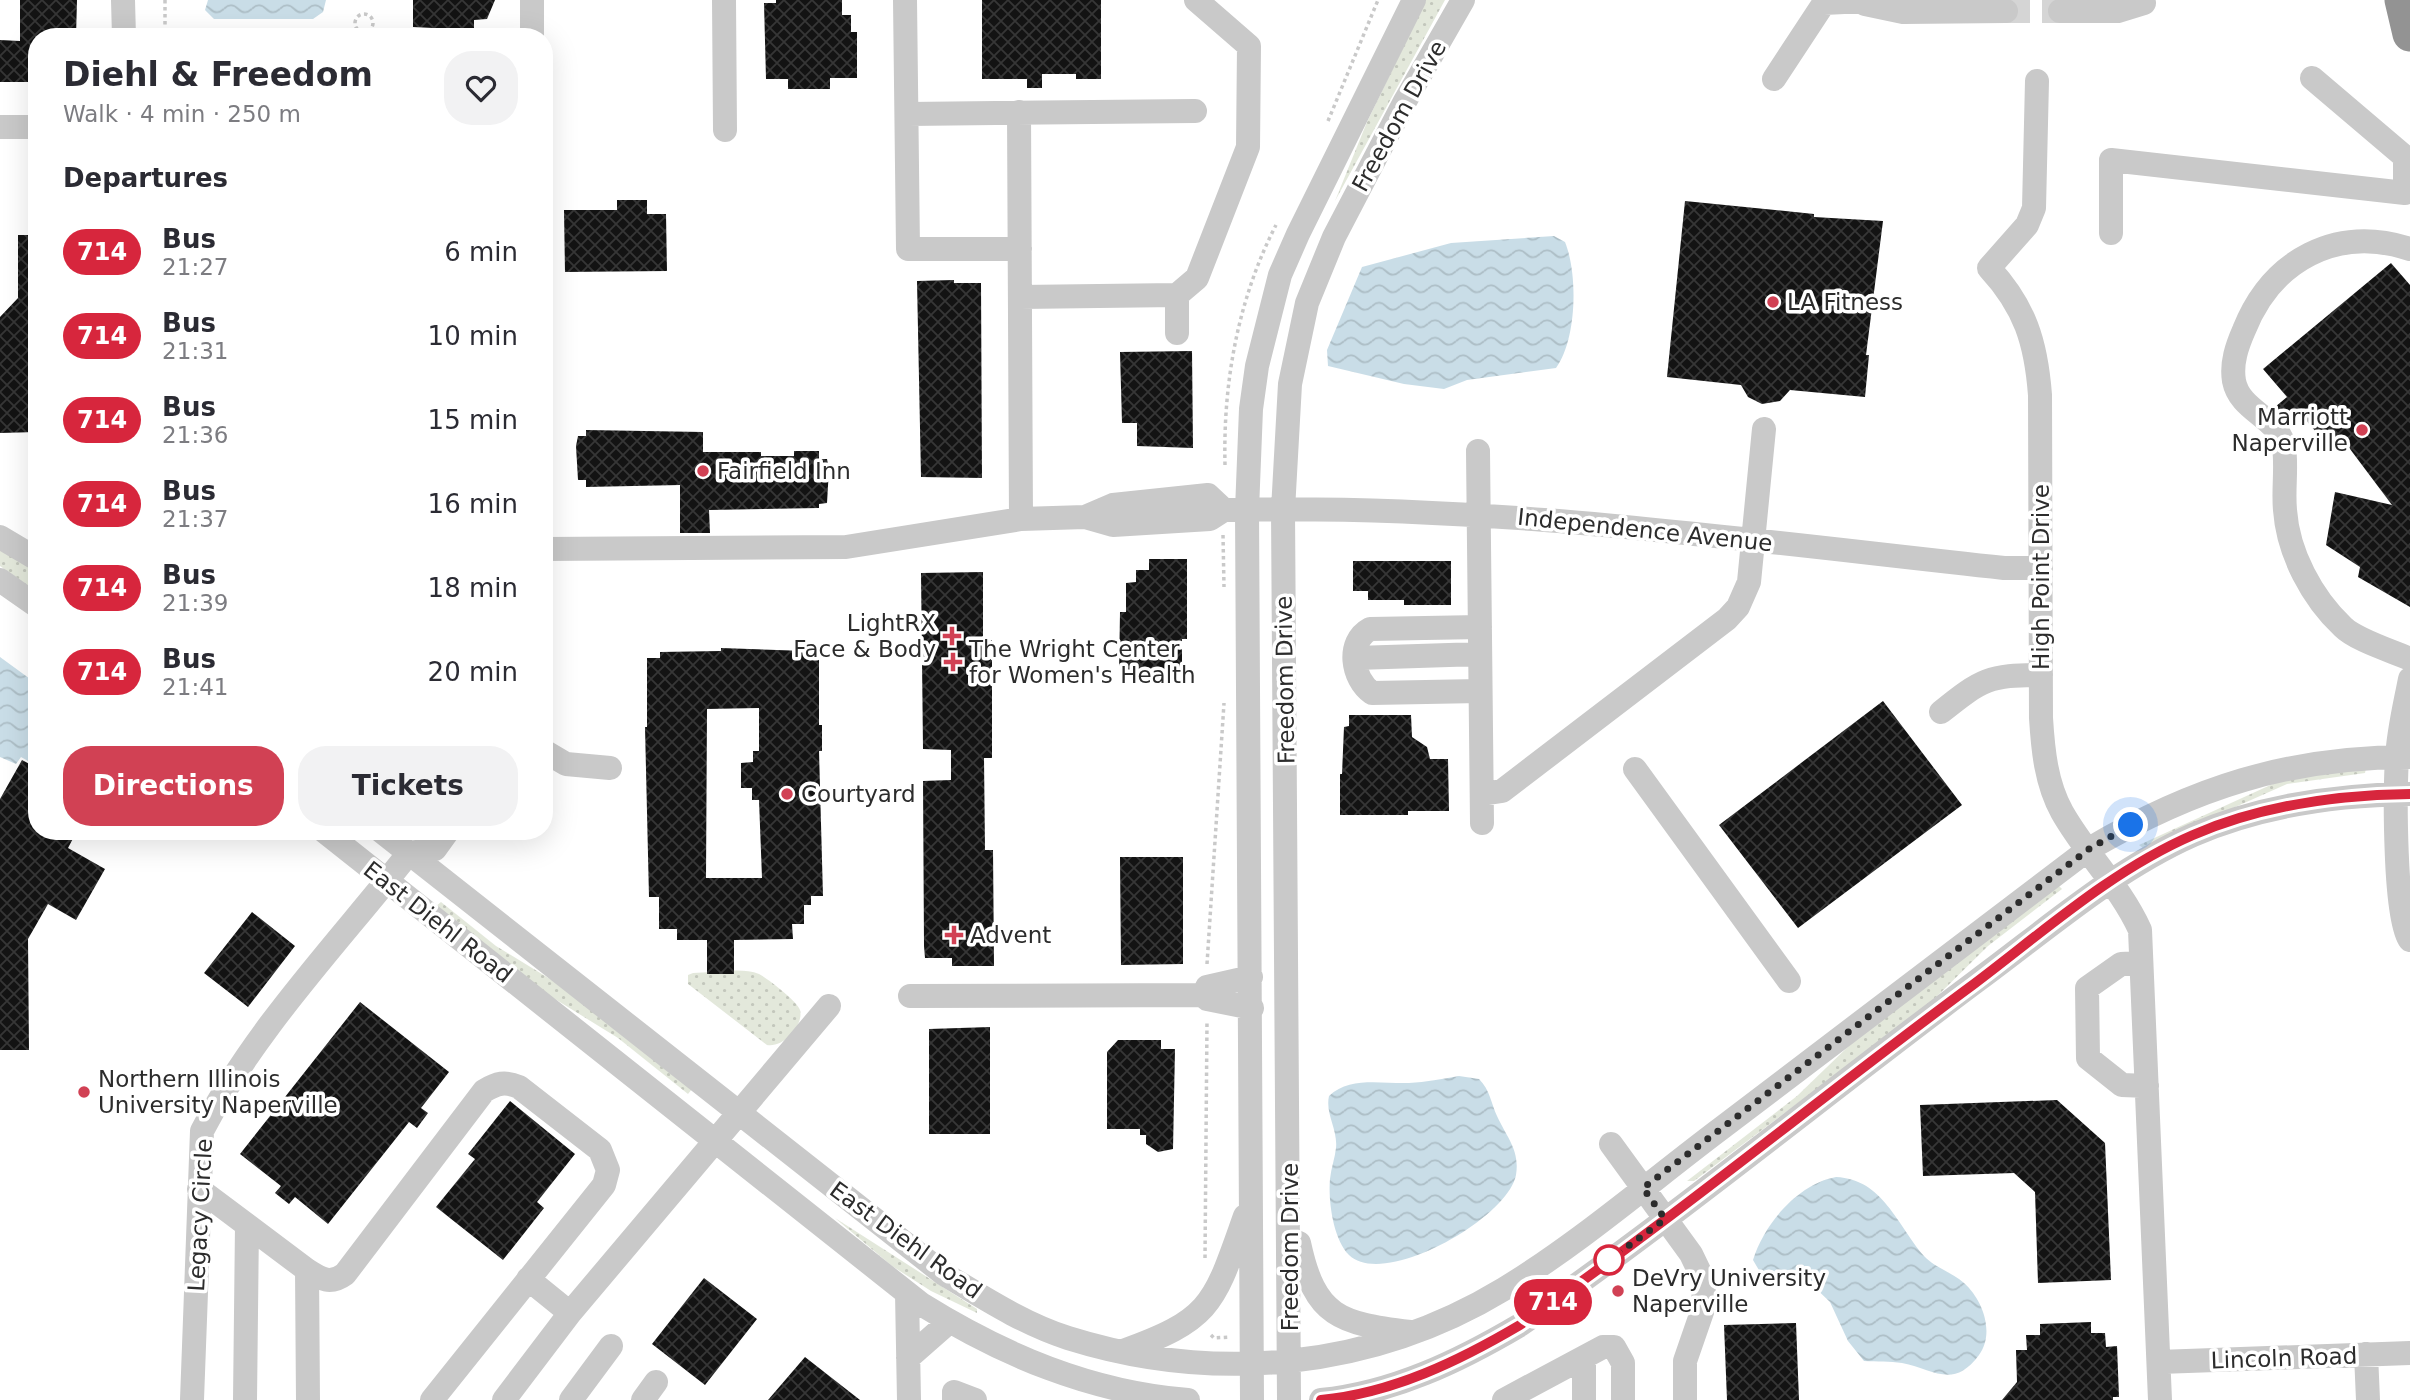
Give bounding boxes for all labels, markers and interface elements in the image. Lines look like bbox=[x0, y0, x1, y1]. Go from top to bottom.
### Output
street label: Freedom Drive bbox=[1347, 36, 1451, 196]
button: heart bbox=[444, 51, 518, 125]
text: Diehl & Freedom bbox=[63, 55, 373, 94]
text: Walk · 4 min · 250 m bbox=[63, 101, 301, 127]
text: Departures bbox=[63, 163, 228, 193]
text: Bus bbox=[162, 224, 216, 254]
text: 6 min bbox=[444, 237, 518, 267]
text: 714 bbox=[77, 238, 127, 266]
text: 21:27 bbox=[162, 254, 228, 280]
place label: LA Fitness bbox=[1787, 289, 1903, 315]
marker: LA Fitness bbox=[1765, 294, 1781, 310]
text: Bus bbox=[162, 308, 216, 338]
text: 10 min bbox=[428, 321, 518, 351]
text: 714 bbox=[77, 322, 127, 350]
text: 21:31 bbox=[162, 338, 228, 364]
text: Bus bbox=[162, 392, 216, 422]
place label: Marriott Naperville bbox=[2232, 404, 2348, 456]
text: 15 min bbox=[428, 405, 518, 435]
text: 714 bbox=[77, 406, 127, 434]
text: 21:36 bbox=[162, 422, 228, 448]
marker: Marriott Naperville bbox=[2354, 422, 2370, 438]
place label: Fairfield Inn bbox=[717, 458, 851, 484]
marker: Fairfield Inn bbox=[695, 463, 711, 479]
text: Bus bbox=[162, 476, 216, 506]
street label: High Point Drive bbox=[2028, 484, 2054, 670]
text: 16 min bbox=[428, 489, 518, 519]
text: 714 bbox=[77, 490, 127, 518]
street label: Independence Avenue bbox=[1516, 504, 1774, 556]
text: 21:37 bbox=[162, 506, 228, 532]
text: Bus bbox=[162, 560, 216, 590]
text: 18 min bbox=[428, 573, 518, 603]
text: 714 bbox=[77, 574, 127, 602]
text: 21:39 bbox=[162, 590, 228, 616]
street label: Freedom Drive bbox=[1271, 596, 1299, 764]
place label: LightRX Face & Body bbox=[793, 610, 936, 662]
marker: LightRX Face & Body bbox=[942, 626, 962, 646]
place label: The Wright Center for Women's Health bbox=[968, 636, 1196, 688]
text: Bus bbox=[162, 644, 216, 674]
marker: The Wright Center for Women's Health bbox=[943, 652, 963, 672]
text: 20 min bbox=[428, 657, 518, 687]
text: 714 bbox=[77, 658, 127, 686]
text: 21:41 bbox=[162, 674, 228, 700]
button: Directions bbox=[63, 746, 284, 826]
button: Tickets bbox=[298, 746, 518, 826]
place label: Courtyard bbox=[801, 781, 916, 807]
marker: Courtyard bbox=[779, 786, 795, 802]
your location bbox=[2113, 807, 2148, 842]
street label: East Diehl Road bbox=[359, 856, 517, 988]
place label: Advent bbox=[970, 922, 1051, 948]
marker: Advent bbox=[944, 925, 964, 945]
place label: Northern Illinois University Naperville bbox=[98, 1066, 338, 1118]
marker: Northern Illinois University Naperville bbox=[76, 1084, 92, 1100]
street label: Legacy Circle bbox=[183, 1138, 217, 1292]
street label: Freedom Drive bbox=[1277, 1163, 1303, 1331]
street label: East Diehl Road bbox=[825, 1176, 987, 1304]
unlabelled marker bbox=[1594, 1245, 1624, 1275]
place label: DeVry University Naperville bbox=[1632, 1265, 1826, 1317]
line badge: 714 bbox=[1513, 1279, 1593, 1325]
marker: DeVry University Naperville bbox=[1610, 1283, 1626, 1299]
text: 714 bbox=[1528, 1288, 1578, 1316]
street label: Lincoln Road bbox=[2210, 1342, 2358, 1374]

